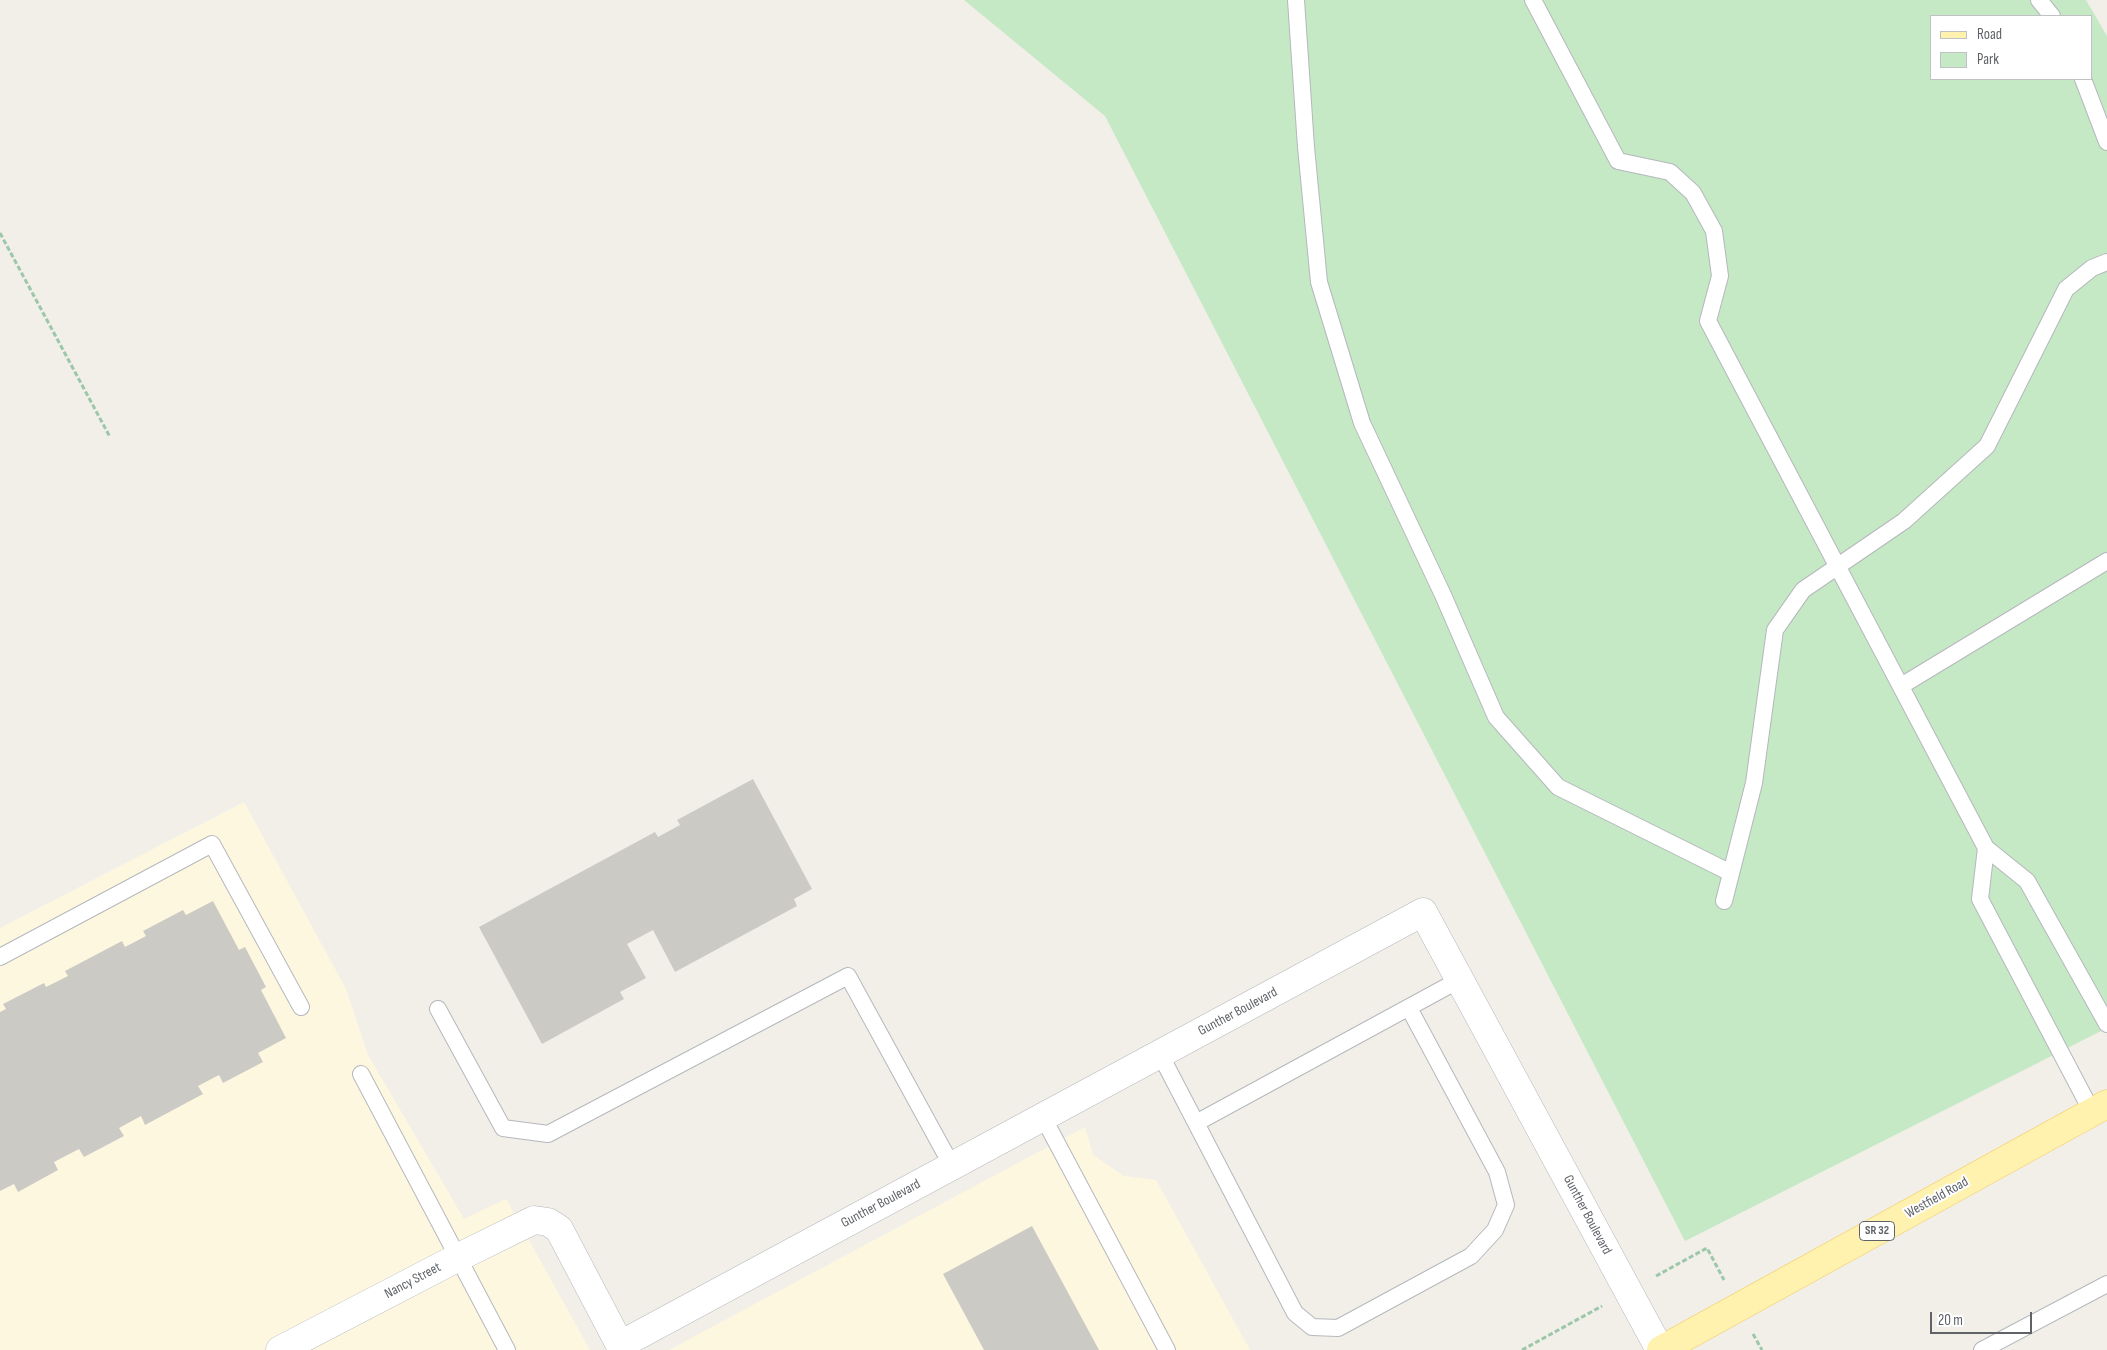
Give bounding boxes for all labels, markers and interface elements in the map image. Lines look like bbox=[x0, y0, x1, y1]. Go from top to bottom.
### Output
legend bbox=[1930, 15, 2092, 80]
text: Road bbox=[1977, 25, 2002, 44]
text: Park bbox=[1977, 50, 1999, 69]
street label: Gunther Boulevard bbox=[1195, 984, 1281, 1040]
street label: Gunther Boulevard bbox=[1559, 1172, 1615, 1258]
street label: Westfield Road bbox=[1903, 1174, 1971, 1222]
street label: Gunther Boulevard bbox=[838, 1176, 924, 1232]
road number: SR 32 bbox=[1860, 1222, 1894, 1240]
street label: Nancy Street bbox=[382, 1259, 444, 1303]
scale bar bbox=[1932, 1302, 2034, 1334]
text: 20 m bbox=[1938, 1311, 1963, 1330]

